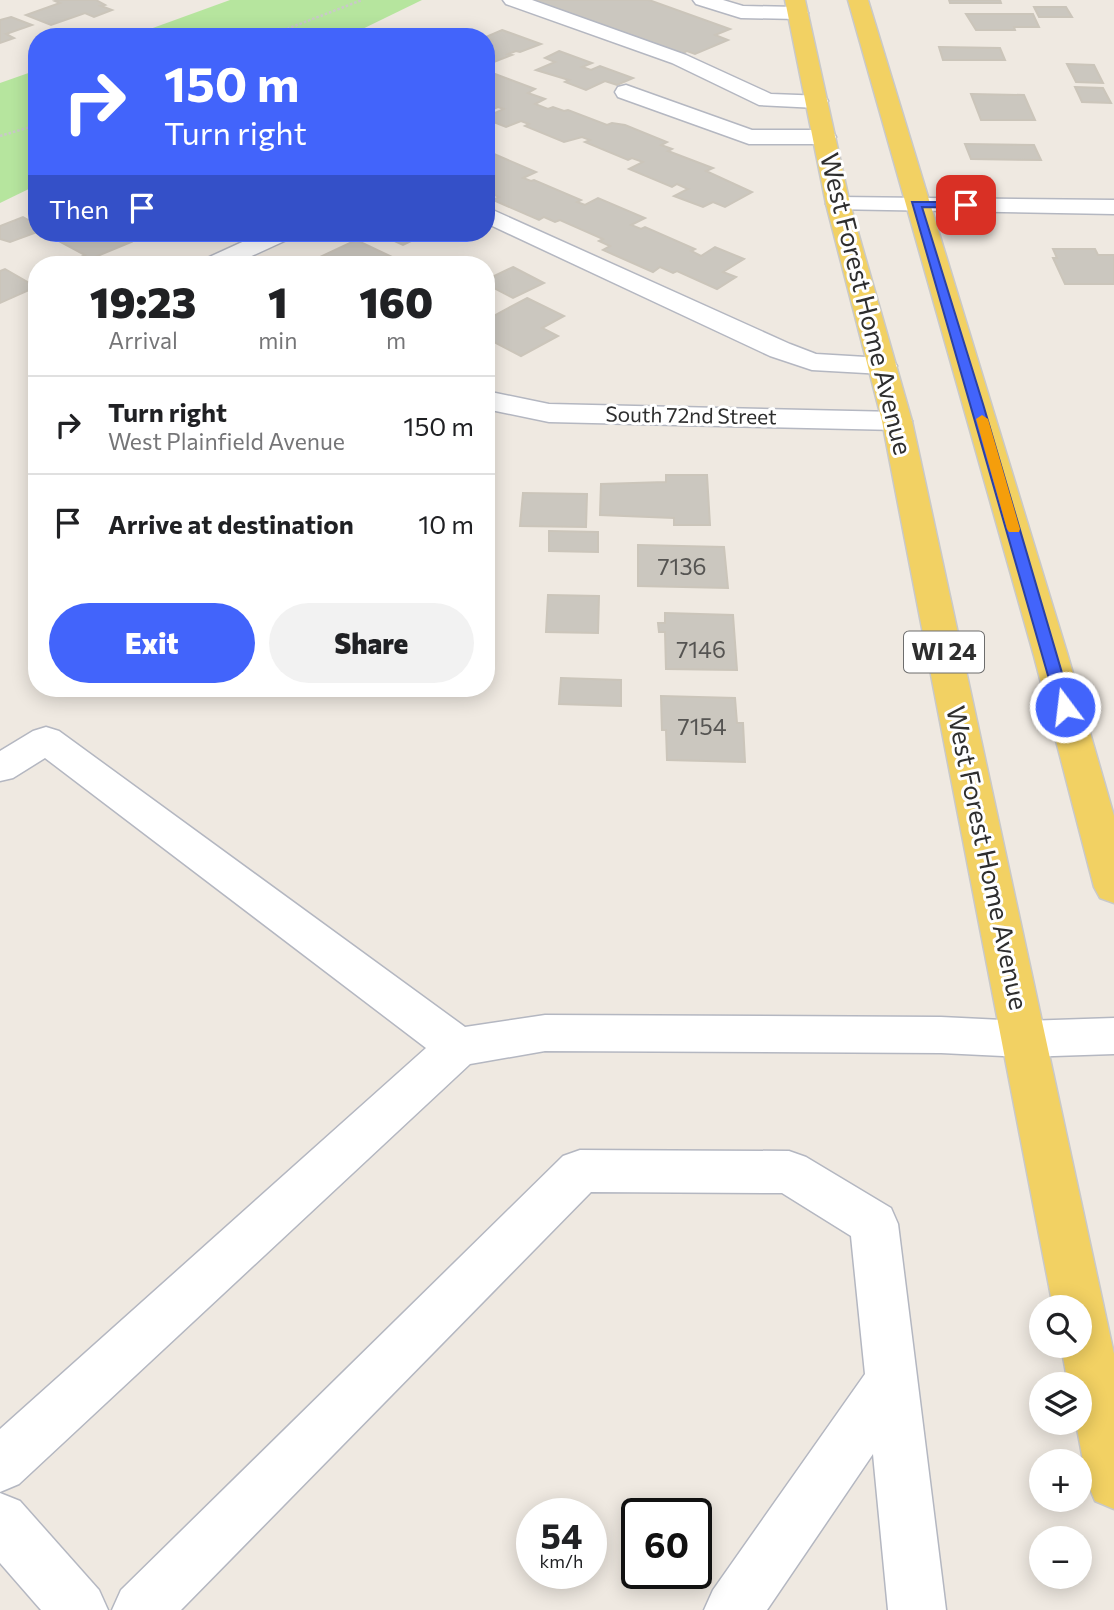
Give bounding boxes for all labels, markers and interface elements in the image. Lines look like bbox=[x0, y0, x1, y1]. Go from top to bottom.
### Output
text: 150 m bbox=[164, 52, 299, 112]
icon: right bbox=[49, 56, 140, 147]
text: Turn right bbox=[164, 112, 307, 152]
street label: West Forest Home Avenue bbox=[815, 150, 920, 458]
pin bbox=[936, 175, 996, 235]
icon: arrive bbox=[947, 186, 985, 224]
icon: arrive bbox=[123, 189, 161, 227]
text: Then bbox=[49, 193, 109, 224]
text: 19:23 bbox=[90, 275, 196, 327]
text: 1 bbox=[268, 275, 288, 327]
text: 160 bbox=[359, 275, 433, 327]
text: Arrival bbox=[108, 326, 178, 354]
text: min bbox=[258, 326, 297, 354]
text: m bbox=[386, 326, 406, 354]
text: Turn right bbox=[108, 396, 227, 427]
street label: South 72nd Street bbox=[605, 401, 777, 428]
icon: right bbox=[49, 406, 87, 444]
text: 150 m bbox=[403, 410, 474, 441]
text: West Plainfield Avenue bbox=[108, 427, 345, 455]
icon: arrive bbox=[49, 504, 87, 542]
text: Arrive at destination bbox=[108, 508, 354, 539]
text: 10 m bbox=[418, 508, 474, 539]
house number: 7136 bbox=[657, 552, 707, 580]
button: Exit bbox=[49, 603, 255, 683]
button: Share bbox=[269, 603, 474, 683]
road number: WI 24 bbox=[904, 632, 984, 672]
house number: 7146 bbox=[676, 635, 726, 663]
position arrow bbox=[1028, 670, 1102, 744]
street label: West Forest Home Avenue bbox=[941, 703, 1036, 1012]
house number: 7154 bbox=[678, 712, 727, 740]
map controls bbox=[1029, 1295, 1092, 1589]
button: search bbox=[1029, 1295, 1092, 1358]
button: layers bbox=[1029, 1372, 1092, 1435]
button: + bbox=[1029, 1449, 1092, 1512]
speed limit sign: 60 bbox=[621, 1498, 712, 1589]
text: 54 bbox=[541, 1513, 582, 1556]
button: − bbox=[1029, 1526, 1092, 1589]
text: km/h bbox=[540, 1550, 583, 1572]

